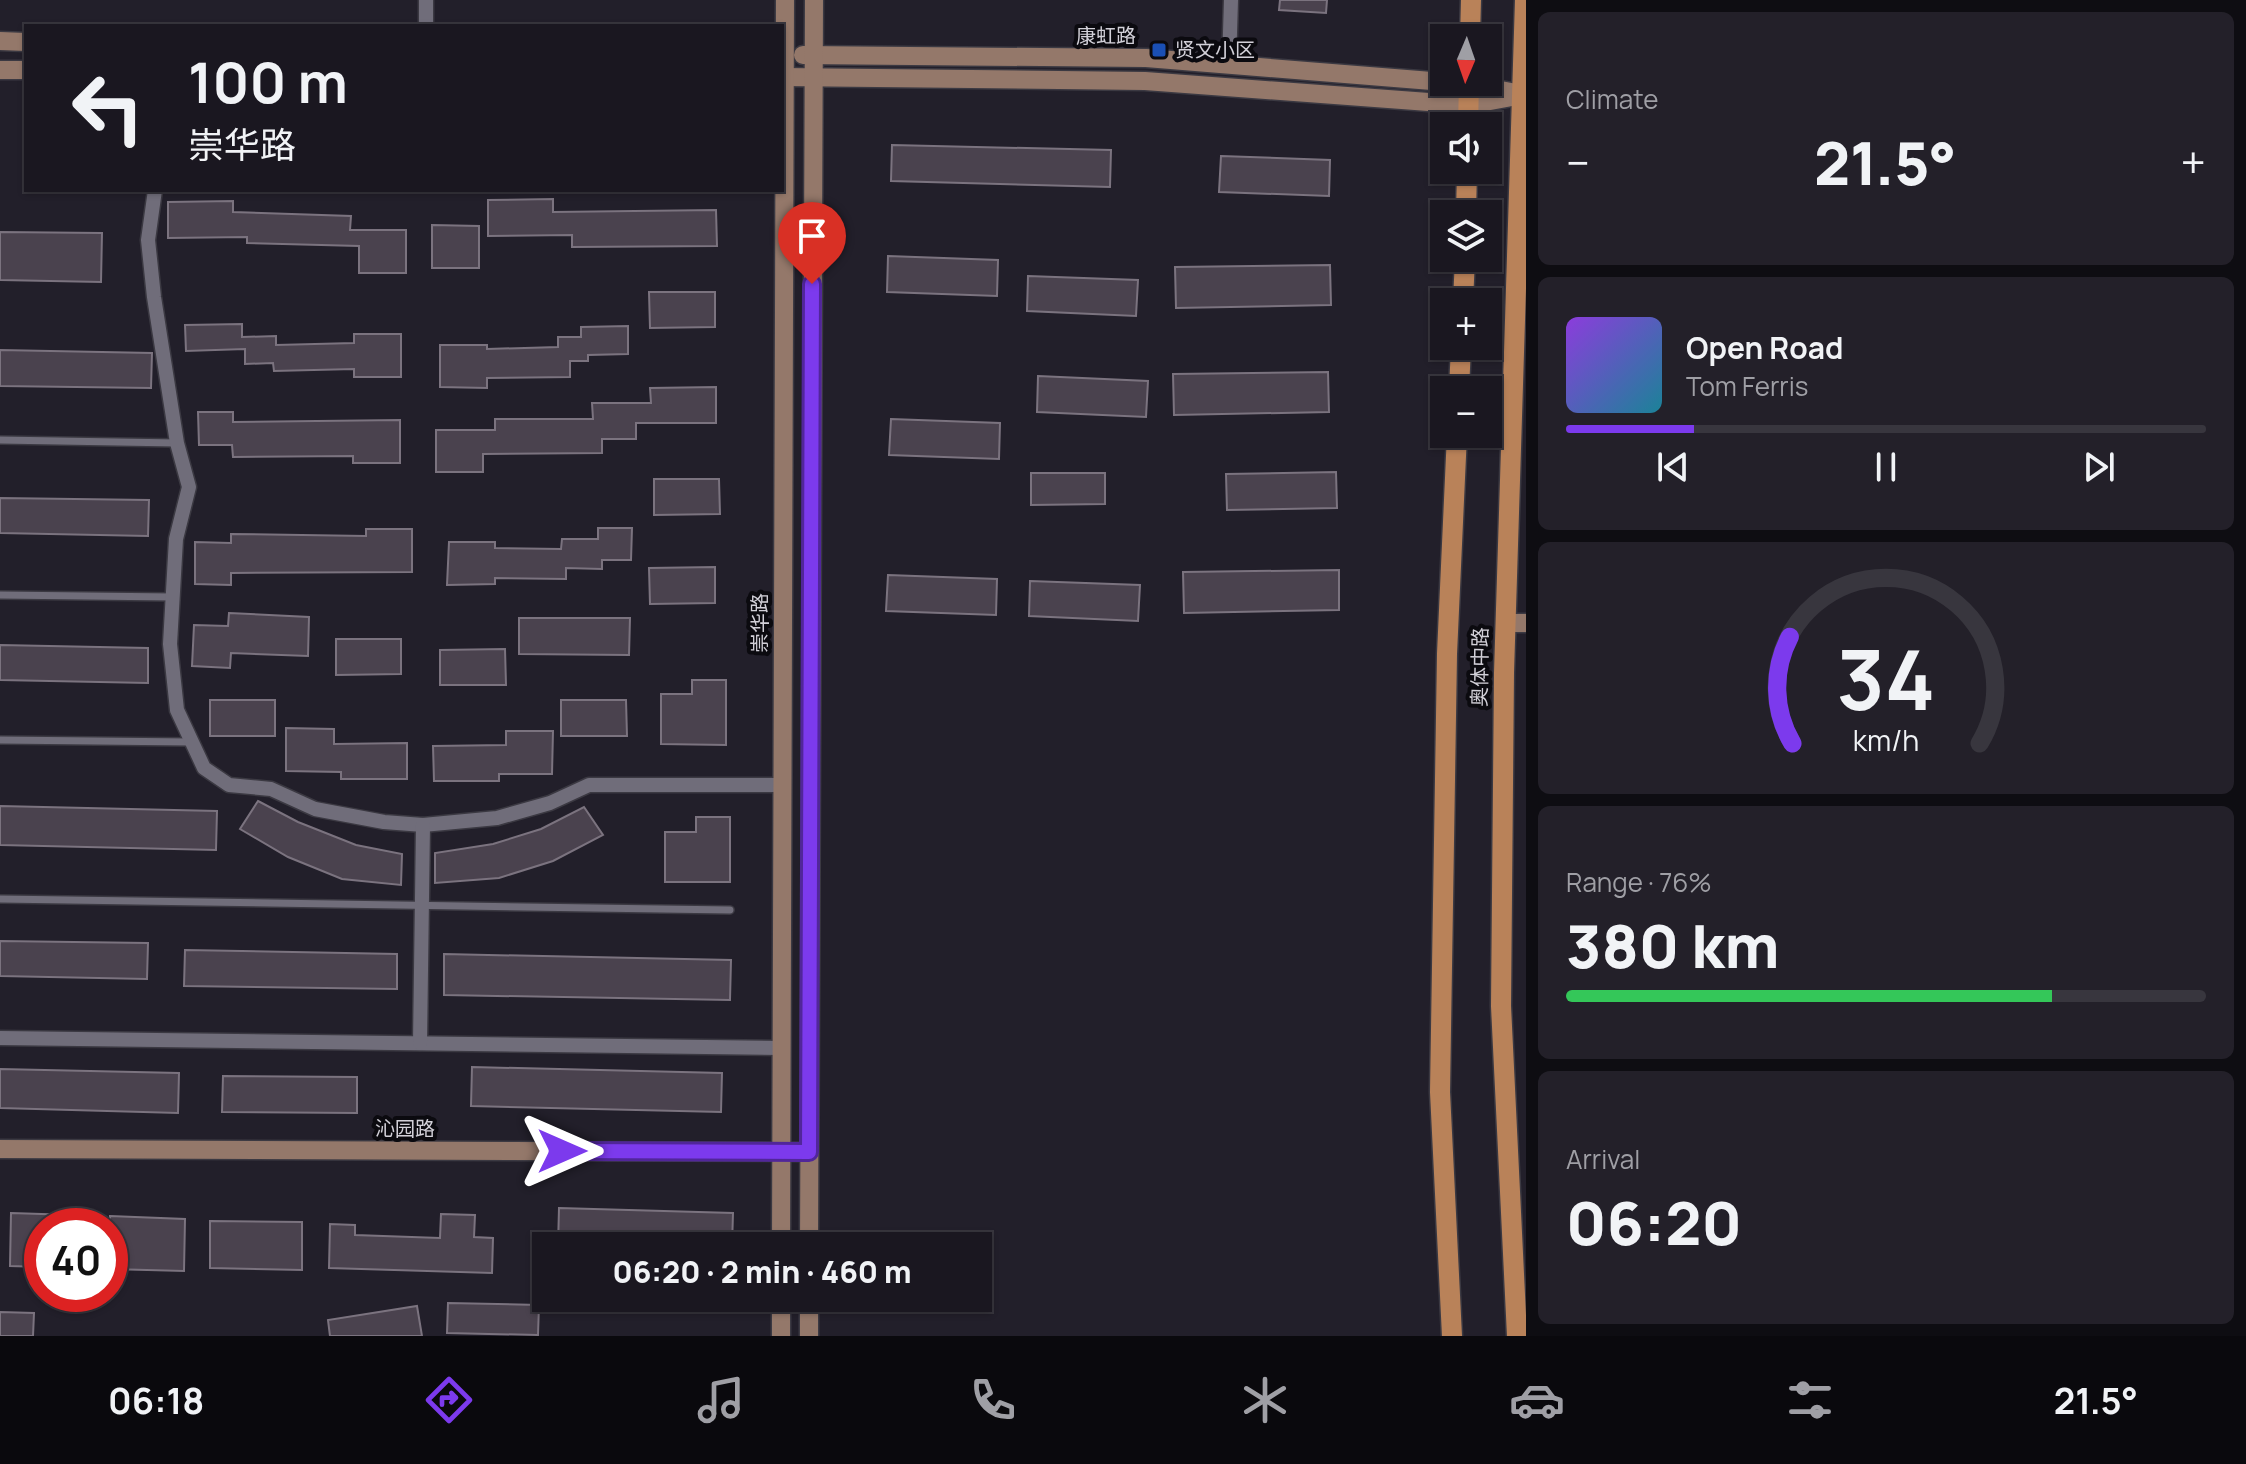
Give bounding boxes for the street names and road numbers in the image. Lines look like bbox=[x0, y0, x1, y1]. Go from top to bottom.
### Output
street label: 康虹路 bbox=[1076, 22, 1136, 49]
street label: 崇华路 bbox=[746, 593, 773, 653]
street label: 奥体中路 bbox=[1465, 627, 1494, 707]
street label: 沁园路 bbox=[375, 1115, 435, 1142]

